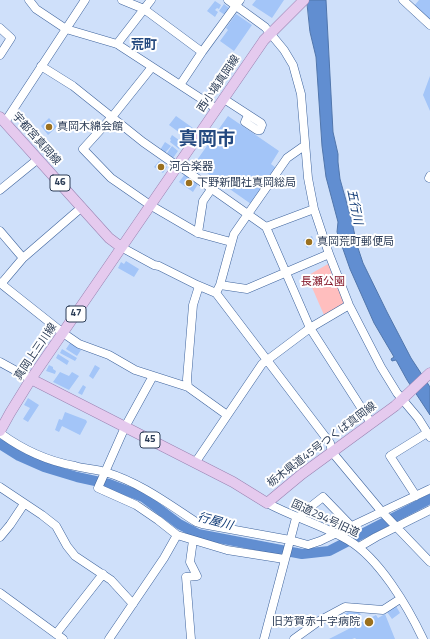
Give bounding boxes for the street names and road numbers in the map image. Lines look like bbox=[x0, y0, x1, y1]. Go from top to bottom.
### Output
street label: 西小塙真岡線 bbox=[195, 53, 243, 115]
street label: 宇都宮真岡線 bbox=[9, 110, 63, 168]
road number: 46 bbox=[50, 175, 70, 191]
road number: 47 bbox=[66, 306, 86, 322]
street label: 真岡上三川線 bbox=[12, 321, 60, 383]
street label: 栃木県道45号つくば真岡線 bbox=[265, 400, 379, 490]
road number: 45 bbox=[140, 432, 160, 448]
street label: 国道294号旧道 bbox=[289, 497, 361, 541]

